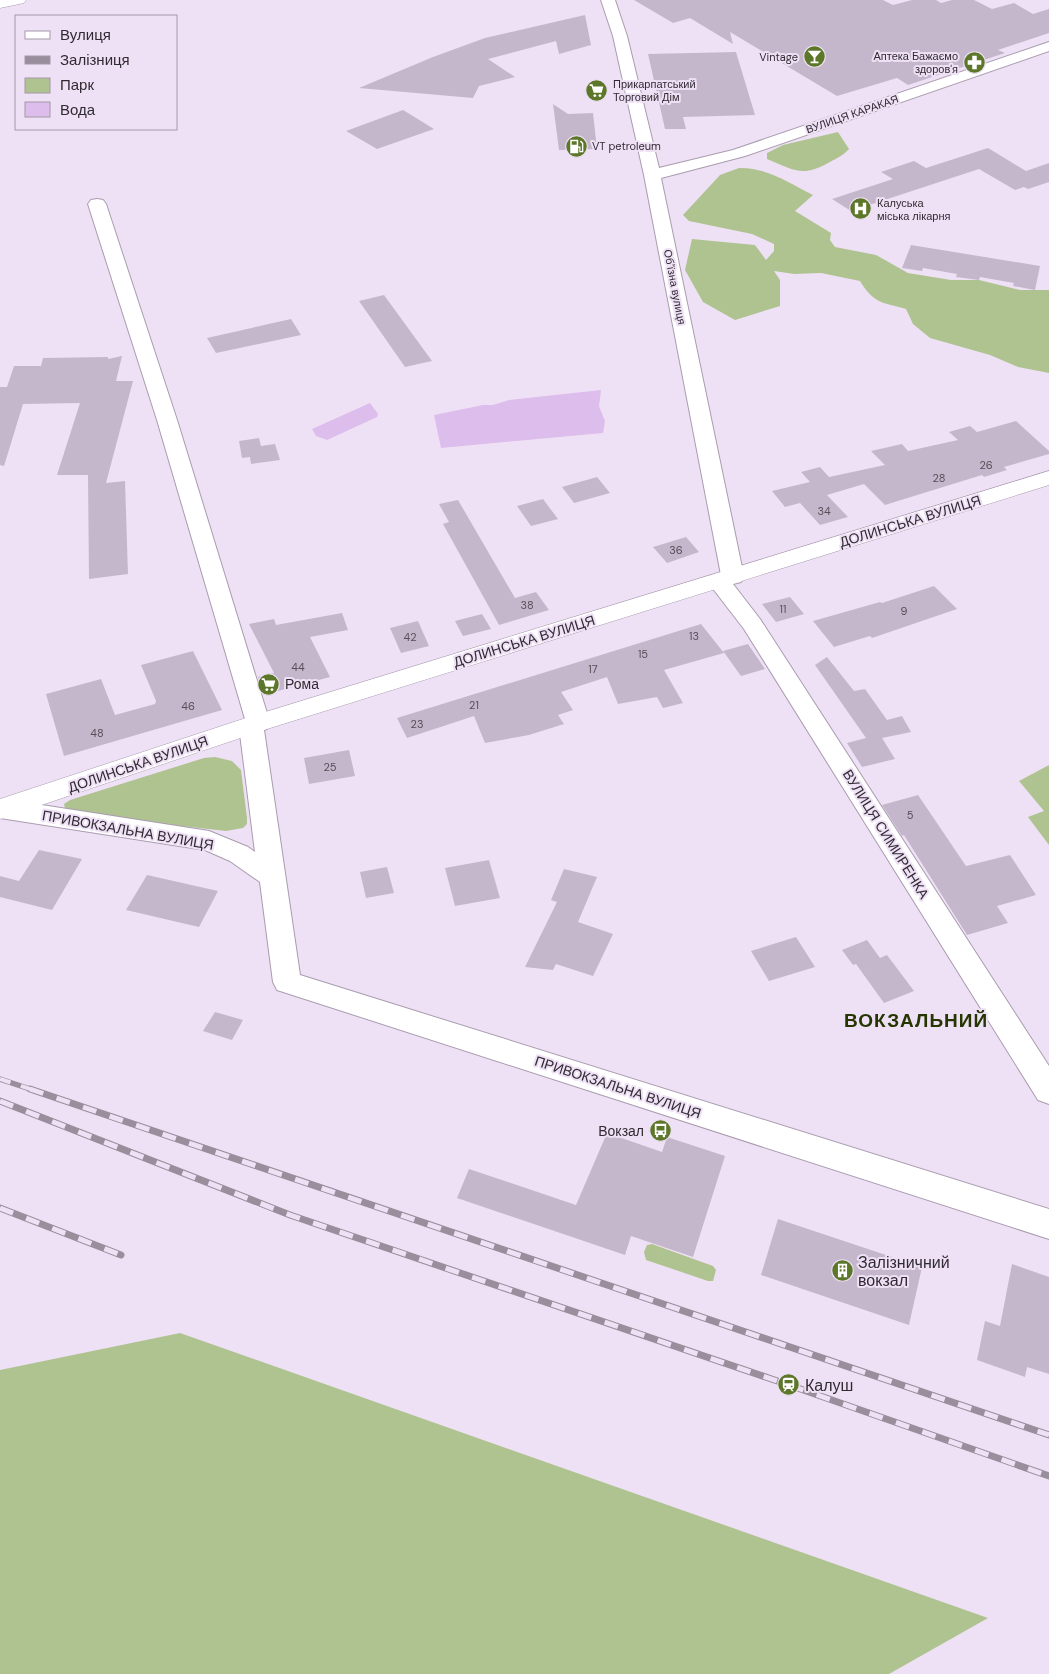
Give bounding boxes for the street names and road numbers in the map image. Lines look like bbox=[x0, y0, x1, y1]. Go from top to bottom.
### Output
street label: ВУЛИЦЯ КАРАКАЯ bbox=[804, 92, 900, 136]
street label: Обʼїзна вулиця bbox=[661, 248, 689, 326]
street label: ДОЛИНСЬКА ВУЛИЦЯ bbox=[837, 491, 983, 551]
street label: ДОЛИНСЬКА ВУЛИЦЯ bbox=[451, 611, 597, 671]
street label: ДОЛИНСЬКА ВУЛИЦЯ bbox=[66, 732, 210, 796]
street label: ВУЛИЦЯ СИМИРЕНКА bbox=[839, 766, 933, 902]
street label: ПРИВОКЗАЛЬНА ВУЛИЦЯ bbox=[41, 806, 215, 854]
street label: ПРИВОКЗАЛЬНА ВУЛИЦЯ bbox=[533, 1052, 703, 1122]

